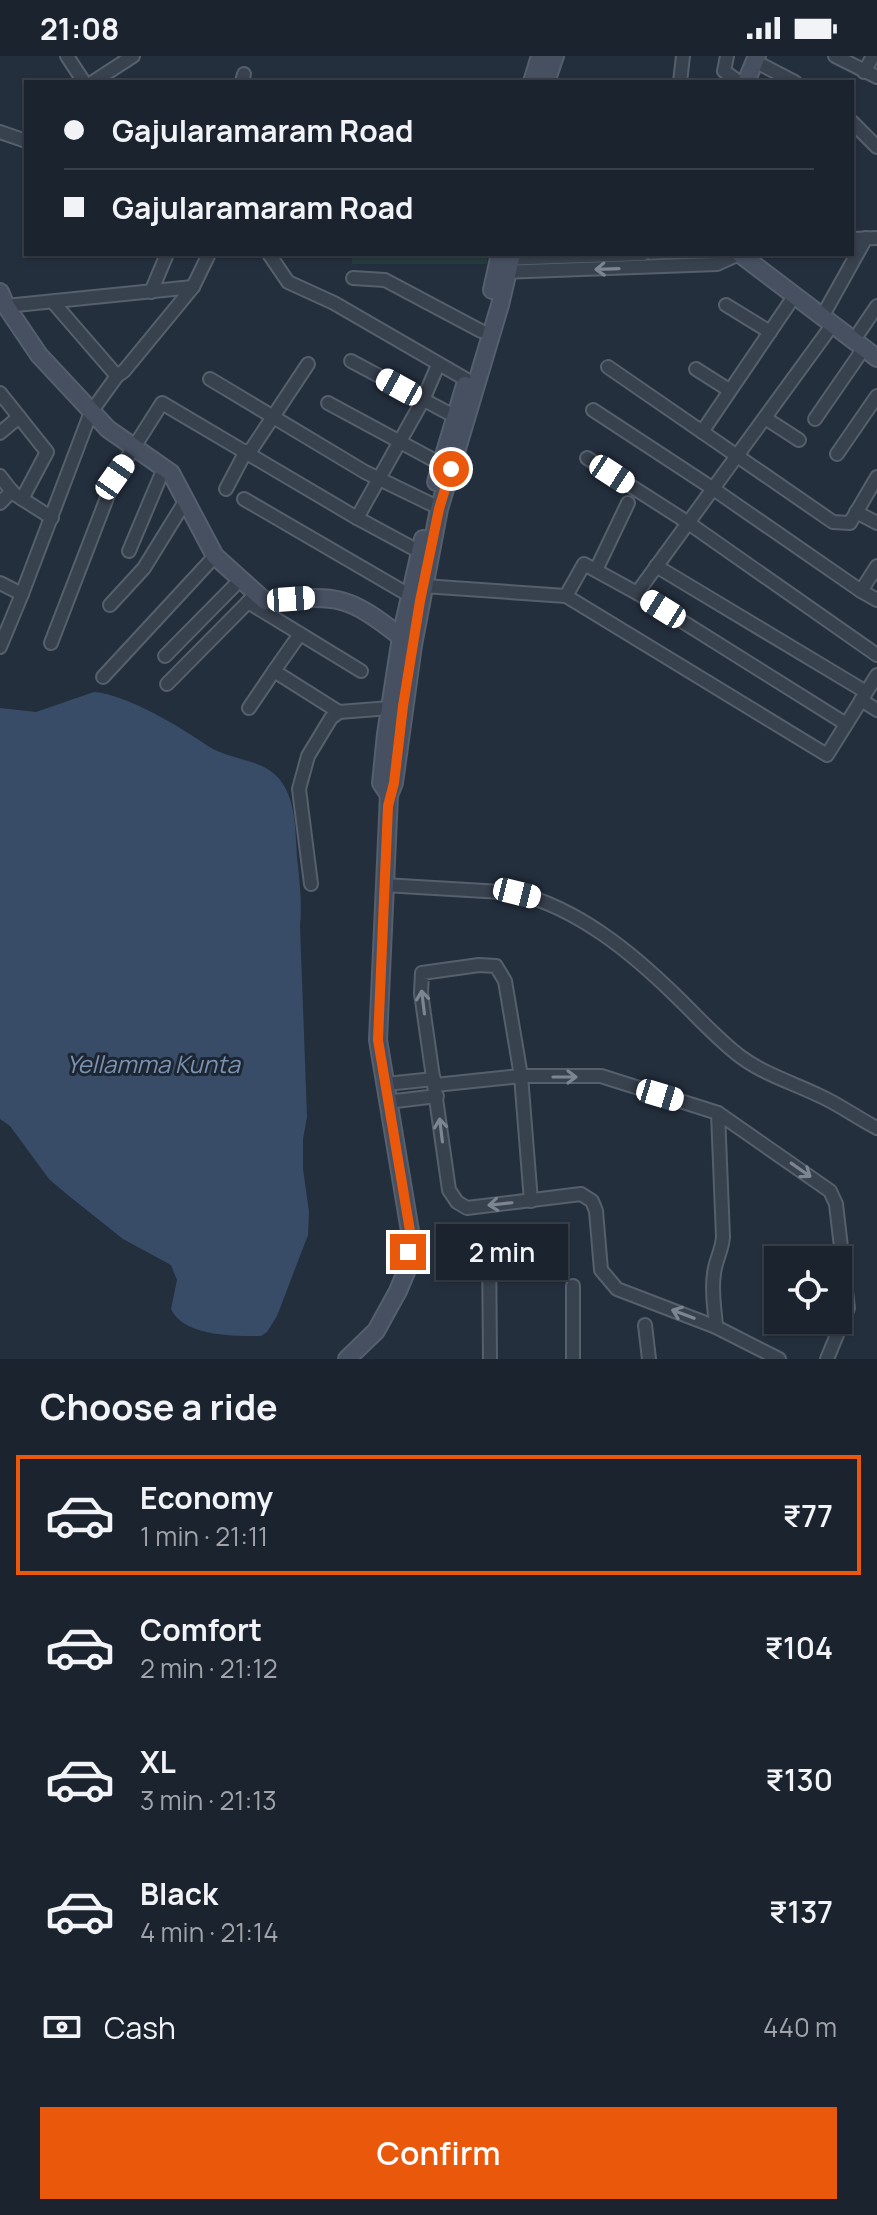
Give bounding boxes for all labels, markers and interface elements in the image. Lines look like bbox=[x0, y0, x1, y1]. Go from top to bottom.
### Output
text: 21:08 bbox=[40, 8, 119, 49]
text: Gajularamaram Road bbox=[112, 110, 413, 151]
text: Gajularamaram Road bbox=[112, 187, 413, 228]
one-way arrow bbox=[594, 261, 621, 276]
car bbox=[372, 365, 426, 409]
car bbox=[91, 450, 139, 504]
route start bbox=[433, 451, 469, 487]
car bbox=[585, 451, 639, 497]
car bbox=[266, 585, 316, 613]
car bbox=[636, 586, 690, 632]
car bbox=[491, 876, 543, 910]
one-way arrow bbox=[415, 990, 430, 1015]
water label: Yellamma Kunta bbox=[66, 1047, 242, 1080]
one-way arrow bbox=[551, 1069, 578, 1084]
car bbox=[634, 1077, 686, 1113]
one-way arrow bbox=[433, 1117, 448, 1144]
one-way arrow bbox=[790, 1162, 812, 1178]
one-way arrow bbox=[487, 1197, 514, 1212]
callout: 2 min bbox=[436, 1224, 568, 1280]
route end bbox=[390, 1234, 426, 1270]
text: 2 min bbox=[469, 1234, 535, 1270]
map controls bbox=[764, 1246, 852, 1334]
button: locate bbox=[764, 1246, 852, 1334]
one-way arrow bbox=[671, 1306, 696, 1320]
text: Choose a ride bbox=[40, 1382, 278, 1431]
text: Economy bbox=[140, 1477, 273, 1518]
icon: car bbox=[44, 1479, 116, 1551]
text: ₹77 bbox=[783, 1495, 833, 1536]
text: 1 min · 21:11 bbox=[140, 1518, 268, 1554]
text: Comfort bbox=[140, 1609, 262, 1650]
icon: car bbox=[44, 1611, 116, 1683]
text: ₹104 bbox=[765, 1627, 833, 1668]
text: 2 min · 21:12 bbox=[140, 1650, 278, 1686]
text: XL bbox=[140, 1741, 176, 1782]
icon: car bbox=[44, 1743, 116, 1815]
text: ₹130 bbox=[766, 1759, 833, 1800]
text: 3 min · 21:13 bbox=[140, 1782, 277, 1818]
text: Black bbox=[140, 1873, 218, 1914]
icon: car bbox=[44, 1875, 116, 1947]
text: ₹137 bbox=[769, 1891, 833, 1932]
text: 4 min · 21:14 bbox=[140, 1914, 279, 1950]
icon: cash bbox=[40, 2005, 84, 2049]
text: Cash bbox=[104, 2007, 176, 2048]
text: 440 m bbox=[763, 2009, 837, 2045]
button: Confirm bbox=[40, 2107, 837, 2199]

